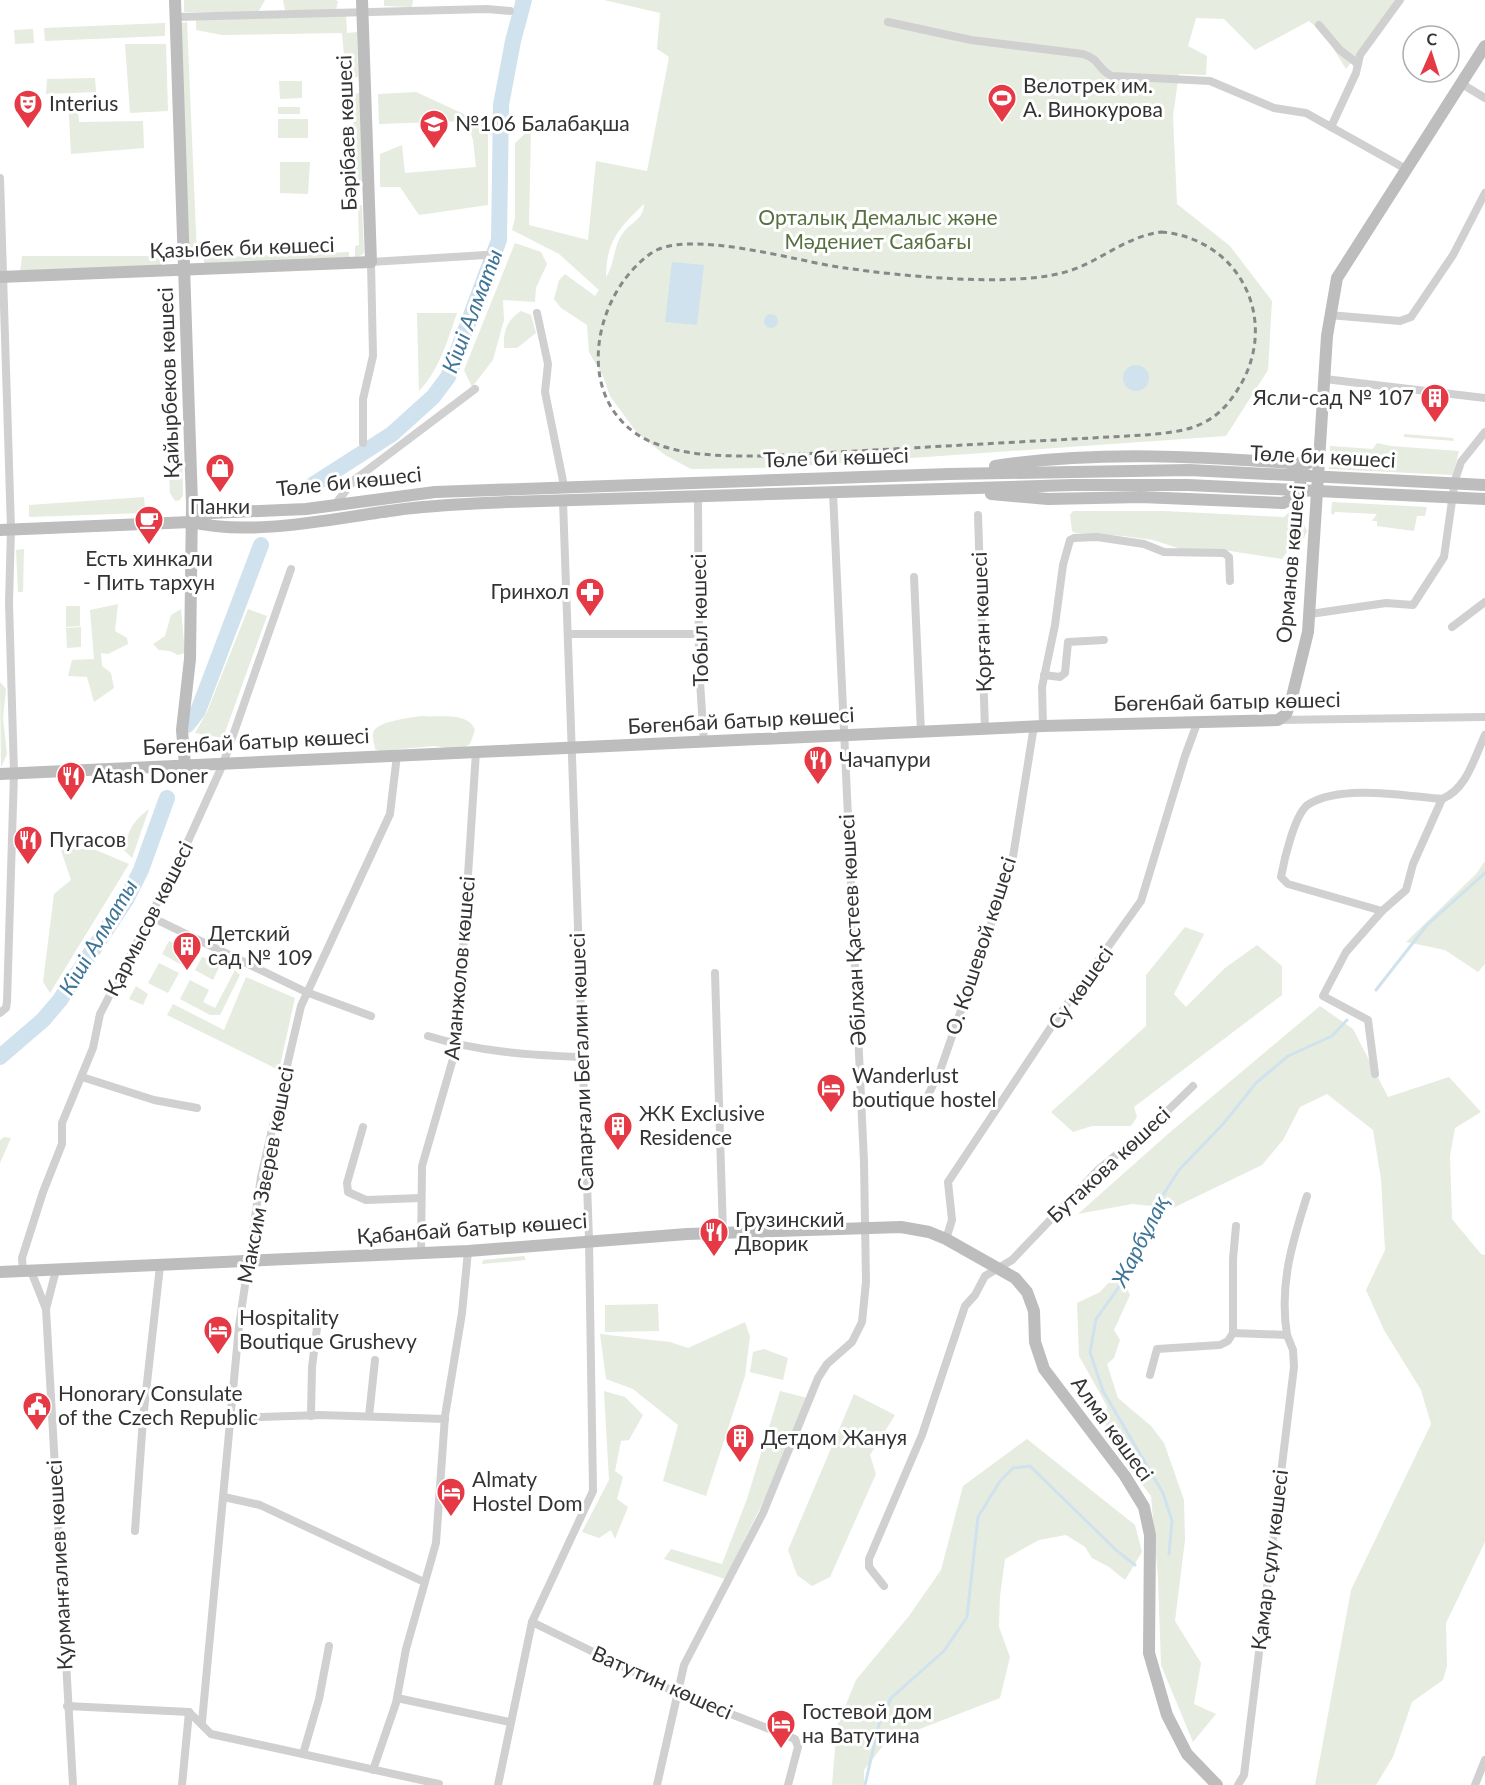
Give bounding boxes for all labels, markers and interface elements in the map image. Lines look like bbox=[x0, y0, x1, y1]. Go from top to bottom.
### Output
north arrow bbox=[1401, 24, 1461, 84]
text: С bbox=[1426, 29, 1438, 48]
street label: Бәрібаев көшесі bbox=[330, 55, 361, 212]
place label: Велотрек им. А. Винокурова bbox=[1023, 72, 1163, 121]
sports icon: Велотрек им. А. Винокурова bbox=[986, 82, 1018, 124]
theatre icon: Interius bbox=[12, 88, 44, 130]
place label: Interius bbox=[49, 90, 118, 115]
school or university icon: №106 Балабақша bbox=[418, 108, 450, 150]
place label: №106 Балабақша bbox=[455, 110, 630, 135]
park label: Орталық Демалыс және Мәдениет Саябағы bbox=[758, 204, 998, 253]
street label: Қазыбек би көшесі bbox=[149, 231, 335, 262]
water label: Кіші Алматы bbox=[436, 245, 507, 376]
street label: Қайырбеков көшесі bbox=[152, 287, 183, 479]
building icon: Ясли-сад № 107 bbox=[1419, 382, 1451, 424]
place label: Ясли-сад № 107 bbox=[1252, 384, 1414, 409]
street label: Төле би көшесі bbox=[1250, 439, 1396, 472]
street label: Төле би көшесі bbox=[763, 441, 909, 472]
shop icon: Панки bbox=[204, 452, 236, 494]
street label: Төле би көшесі bbox=[275, 460, 423, 501]
street label: Орманов көшесі bbox=[1270, 484, 1309, 644]
place label: Панки bbox=[190, 493, 250, 518]
cafe icon: Есть хинкали - Пить тархун bbox=[133, 504, 165, 546]
place label: Есть хинкали - Пить тархун bbox=[83, 545, 215, 594]
street label: Қорған көшесі bbox=[966, 551, 995, 693]
street label: Тобыл көшесі bbox=[685, 554, 712, 687]
pharmacy icon: Гринхол bbox=[574, 576, 606, 618]
place label: Гринхол bbox=[491, 578, 569, 603]
street label: Бөгенбай батыр көшесі bbox=[1113, 686, 1341, 715]
street label: Бөгенбай батыр көшесі bbox=[627, 701, 855, 738]
street label: Бөгенбай батыр көшесі bbox=[142, 722, 370, 759]
restaurant icon: Чачапури bbox=[802, 744, 834, 786]
place label: Чачапури bbox=[839, 746, 931, 771]
restaurant icon: Atash Doner bbox=[55, 760, 87, 802]
place label: Atash Doner bbox=[92, 762, 208, 787]
street label: Әбілхан Қастеев көшесі bbox=[833, 814, 870, 1047]
restaurant icon: Пугасов bbox=[12, 824, 44, 866]
place label: Пугасов bbox=[49, 826, 126, 851]
street label: Қармысов көшесі bbox=[98, 837, 197, 1000]
street label: О. Кошевой көшесі bbox=[939, 853, 1020, 1038]
water label: Кіші Алматы bbox=[52, 874, 143, 1000]
street label: Аманжолов көшесі bbox=[438, 875, 479, 1061]
place label: Детский сад № 109 bbox=[208, 920, 313, 969]
building icon: Детский сад № 109 bbox=[171, 930, 203, 972]
street label: Сапарғали Бегалин көшесі bbox=[563, 932, 598, 1192]
street label: Су көшесі bbox=[1042, 941, 1117, 1033]
place label: Wanderlust boutique hostel bbox=[852, 1062, 996, 1111]
street label: Максим Зверев көшесі bbox=[231, 1064, 298, 1285]
hotel icon: Wanderlust boutique hostel bbox=[815, 1072, 847, 1114]
place label: ЖК Exclusive Residence bbox=[639, 1100, 765, 1149]
street label: Бутакова көшесі bbox=[1041, 1101, 1175, 1227]
building icon: ЖК Exclusive Residence bbox=[602, 1110, 634, 1152]
water label: Жарбұлақ bbox=[1105, 1190, 1174, 1292]
place label: Грузинский Дворик bbox=[735, 1206, 844, 1255]
street label: Қабанбай батыр көшесі bbox=[356, 1207, 588, 1248]
restaurant icon: Грузинский Дворик bbox=[698, 1216, 730, 1258]
place label: Hospitality Boutique Grushevy bbox=[239, 1304, 417, 1353]
hotel icon: Hospitality Boutique Grushevy bbox=[202, 1314, 234, 1356]
street label: Алма көшесі bbox=[1067, 1371, 1159, 1485]
place label: Honorary Consulate of the Czech Republic bbox=[58, 1380, 258, 1429]
public building icon: Honorary Consulate of the Czech Republic bbox=[21, 1390, 53, 1432]
building icon: Детдом Жануя bbox=[724, 1422, 756, 1464]
place label: Детдом Жануя bbox=[761, 1424, 907, 1449]
street label: Қурманғалиев көшесі bbox=[41, 1459, 76, 1671]
place label: Almaty Hostel Dom bbox=[472, 1466, 583, 1515]
street label: Қамар сұлу көшесі bbox=[1245, 1468, 1292, 1652]
hotel icon: Almaty Hostel Dom bbox=[435, 1476, 467, 1518]
street label: Ватутин көшесі bbox=[589, 1640, 737, 1724]
place label: Гостевой дом на Ватутина bbox=[802, 1698, 932, 1747]
hotel icon: Гостевой дом на Ватутина bbox=[765, 1708, 797, 1750]

